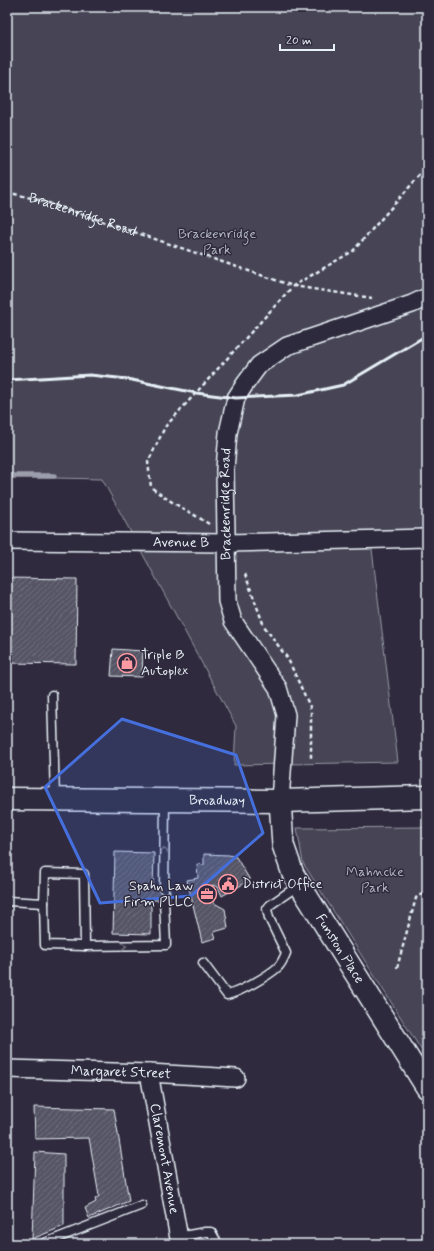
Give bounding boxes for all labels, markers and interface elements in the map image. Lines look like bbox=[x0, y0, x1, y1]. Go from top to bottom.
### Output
scale bar bbox=[280, 26, 334, 52]
text: 20 m bbox=[286, 33, 312, 49]
street label: Brackenridge Road bbox=[27, 189, 139, 241]
park label: Brackenridge Park bbox=[178, 225, 256, 259]
street label: Brackenridge Road bbox=[216, 447, 236, 560]
street label: Avenue B bbox=[153, 533, 209, 552]
place label: Triple B Autoplex bbox=[141, 646, 189, 680]
shop icon: Triple B Autoplex bbox=[116, 652, 138, 674]
street label: Broadway bbox=[189, 791, 245, 810]
one-way arrow bbox=[160, 847, 168, 853]
park label: Mahncke Park bbox=[346, 863, 404, 897]
public building icon: District Office bbox=[217, 873, 239, 895]
place label: District Office bbox=[242, 875, 322, 893]
place label: Spahn Law Firm PLLC bbox=[124, 877, 193, 911]
office icon: Spahn Law Firm PLLC bbox=[196, 883, 218, 905]
street label: Funston Place bbox=[311, 911, 368, 987]
one-way arrow bbox=[121, 941, 127, 950]
street label: Margaret Street bbox=[71, 1062, 172, 1083]
street label: Claremont Avenue bbox=[146, 1102, 183, 1215]

